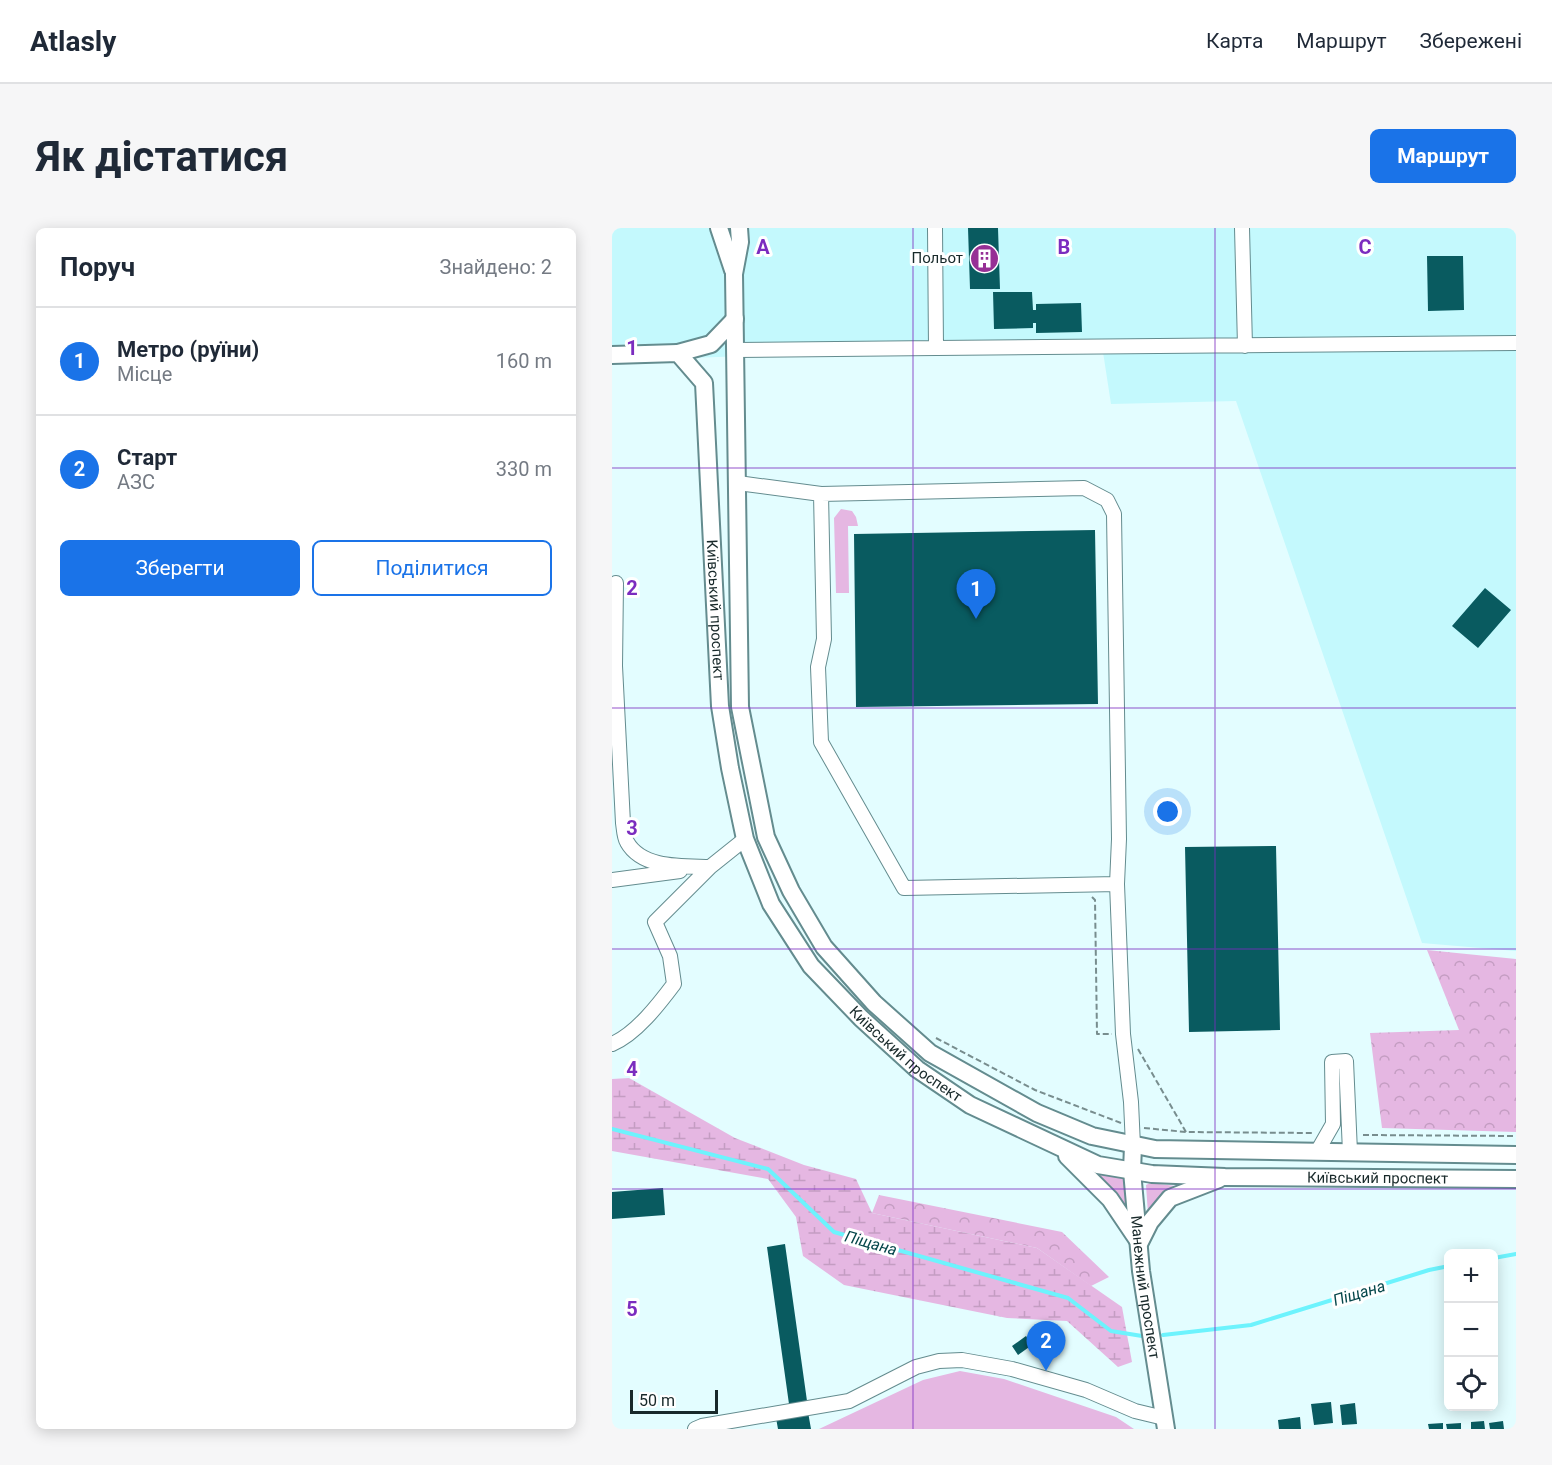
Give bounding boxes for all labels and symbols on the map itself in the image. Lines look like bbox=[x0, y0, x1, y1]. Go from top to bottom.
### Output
text: A bbox=[756, 235, 770, 259]
text: B bbox=[1058, 235, 1070, 259]
text: C bbox=[1358, 235, 1372, 259]
building icon: Польот bbox=[968, 242, 1000, 274]
place label: Польот bbox=[911, 249, 963, 267]
text: 1 bbox=[626, 336, 638, 360]
street label: Київський проспект bbox=[703, 539, 728, 681]
pin: 1 bbox=[956, 570, 996, 619]
text: 2 bbox=[626, 576, 638, 600]
your location bbox=[1153, 797, 1182, 826]
text: 3 bbox=[626, 816, 638, 840]
street label: Київський проспект bbox=[846, 1002, 965, 1106]
text: 4 bbox=[626, 1057, 638, 1081]
street label: Київський проспект bbox=[1307, 1169, 1448, 1188]
street label: Манежний проспект bbox=[1127, 1215, 1164, 1360]
water label: Піщана bbox=[843, 1226, 899, 1260]
water label: Піщана bbox=[1331, 1276, 1387, 1310]
text: 5 bbox=[626, 1297, 638, 1321]
pin: 2 bbox=[1026, 1322, 1066, 1371]
scale bar bbox=[630, 1387, 718, 1414]

